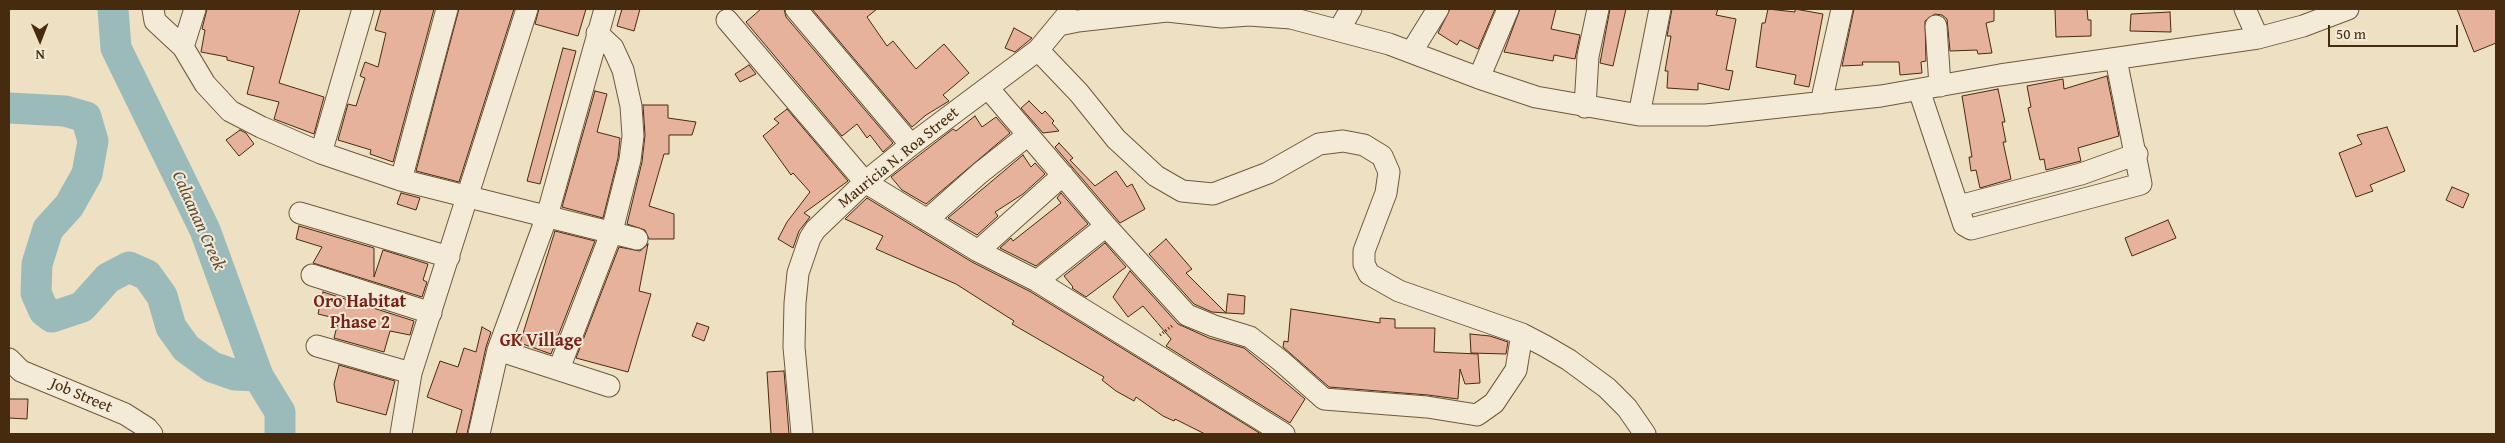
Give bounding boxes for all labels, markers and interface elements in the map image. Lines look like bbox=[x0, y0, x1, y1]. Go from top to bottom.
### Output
north arrow bbox=[15, 15, 65, 65]
scale bar bbox=[2330, 15, 2460, 47]
text: 50 m bbox=[2336, 23, 2366, 44]
text: N bbox=[35, 45, 45, 65]
street label: Mauricia N. Roa Street bbox=[835, 103, 963, 213]
water label: Calaanan Creek bbox=[167, 168, 229, 274]
district label: Oro Habitat Phase 2 bbox=[314, 291, 406, 334]
district label: GK Village bbox=[500, 330, 582, 352]
street label: Job Street bbox=[47, 374, 115, 418]

